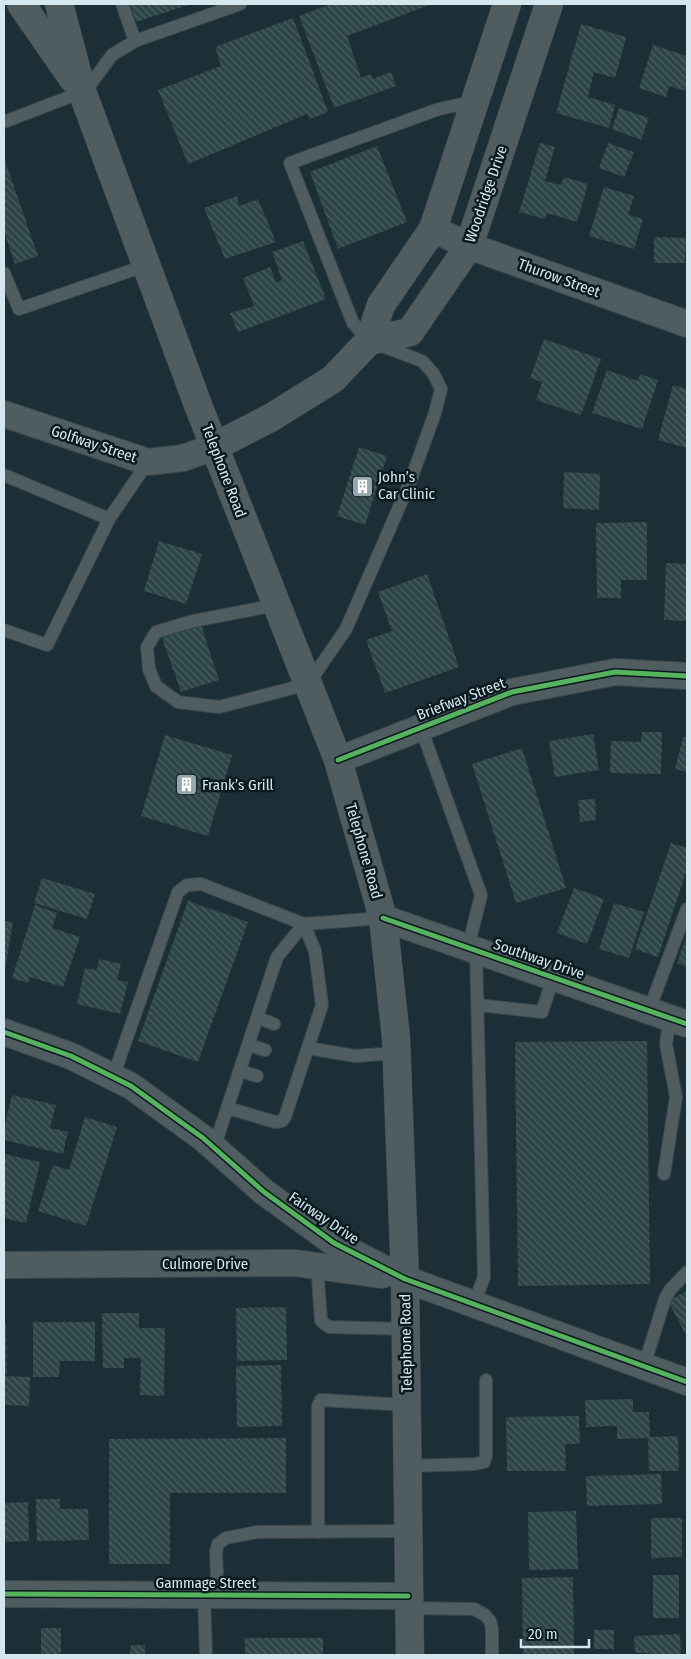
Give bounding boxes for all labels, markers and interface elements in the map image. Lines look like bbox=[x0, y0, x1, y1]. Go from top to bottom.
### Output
street label: Woodridge Drive bbox=[461, 143, 511, 245]
street label: Thurow Street bbox=[516, 255, 602, 301]
street label: Golfway Street bbox=[49, 422, 139, 466]
street label: Telephone Road bbox=[198, 422, 250, 520]
place label: John’s Car Clinic bbox=[378, 468, 435, 503]
building icon: John’s Car Clinic bbox=[350, 474, 374, 498]
street label: Briefway Street bbox=[414, 674, 508, 724]
building icon: Frank’s Grill bbox=[174, 773, 198, 797]
place label: Frank’s Grill bbox=[202, 776, 274, 794]
street label: Telephone Road bbox=[342, 801, 386, 901]
street label: Southway Drive bbox=[491, 935, 587, 983]
street label: Fairway Drive bbox=[285, 1188, 363, 1248]
street label: Culmore Drive bbox=[162, 1255, 248, 1273]
street label: Telephone Road bbox=[396, 1294, 416, 1392]
street label: Gammage Street bbox=[156, 1574, 257, 1592]
scale bar bbox=[521, 1616, 588, 1648]
text: 20 m bbox=[528, 1625, 558, 1643]

